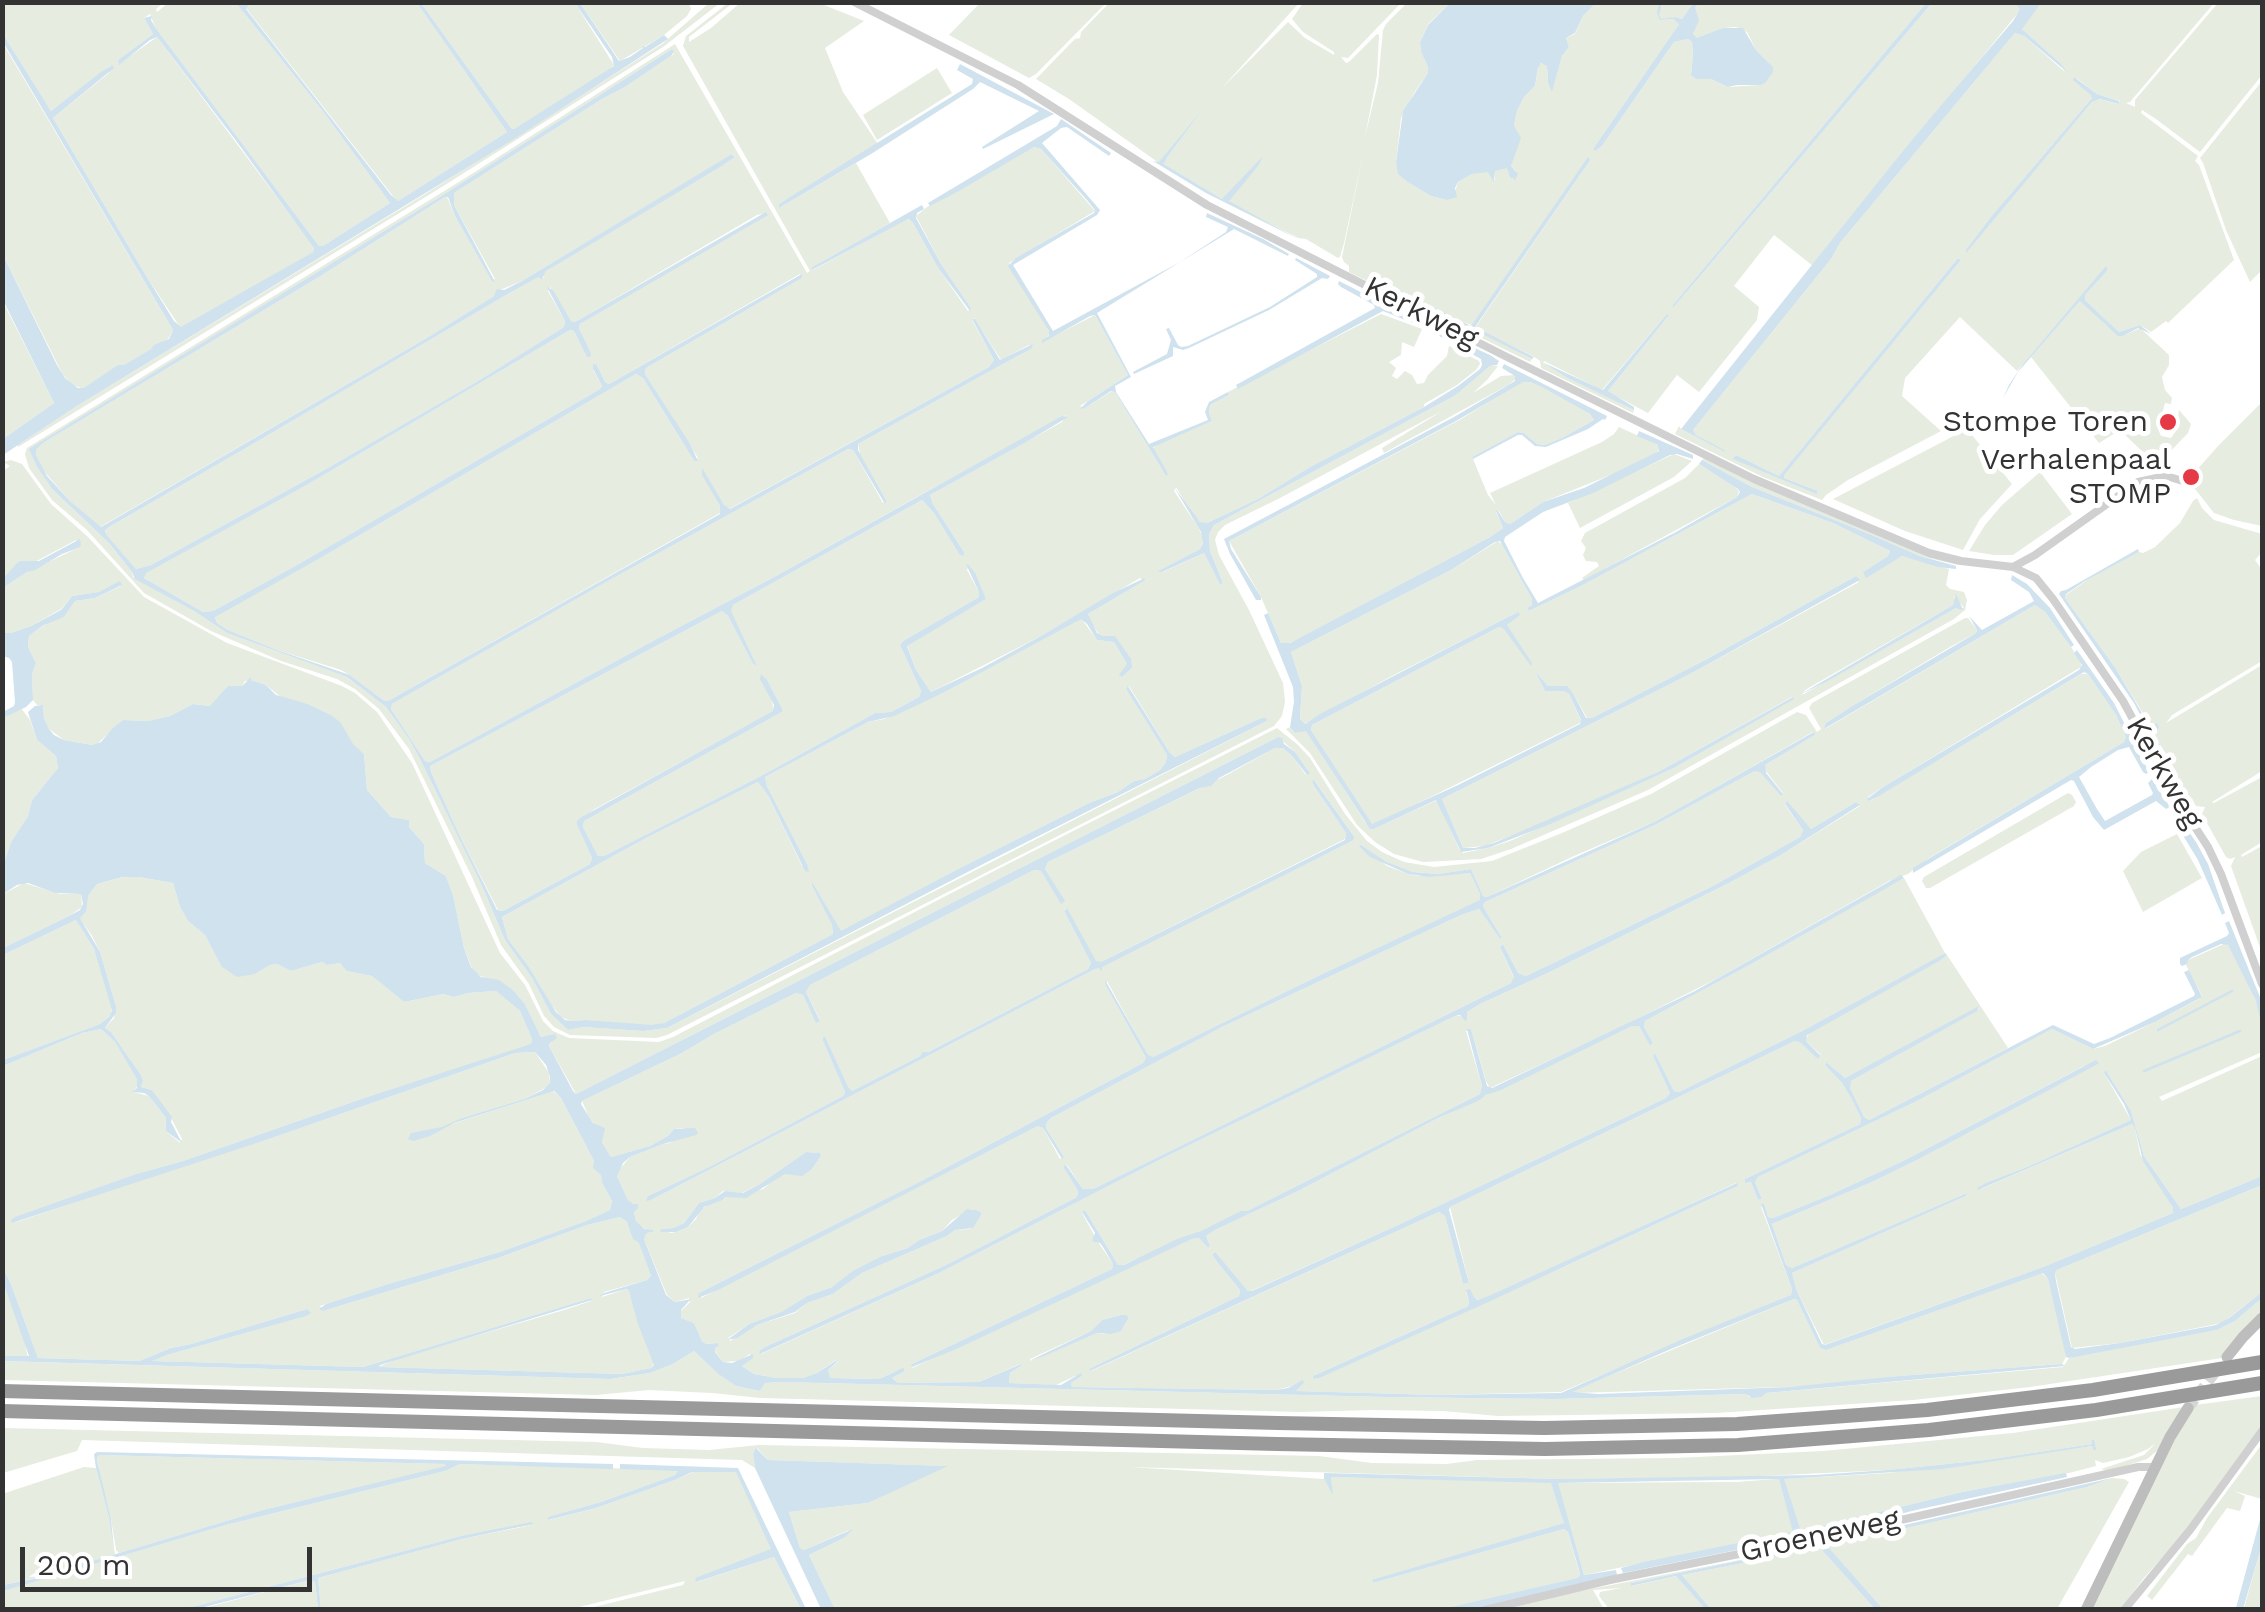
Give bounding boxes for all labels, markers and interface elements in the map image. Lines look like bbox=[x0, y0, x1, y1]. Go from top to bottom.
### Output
street label: Kerkweg bbox=[1358, 269, 1484, 357]
place label: Stompe Toren bbox=[1943, 404, 2148, 440]
marker: Stompe Toren bbox=[2157, 411, 2179, 433]
place label: Verhalenpaal STOMP bbox=[1981, 442, 2171, 512]
marker: Verhalenpaal STOMP bbox=[2180, 466, 2202, 488]
street label: Kerkweg bbox=[2118, 711, 2210, 835]
street label: Groeneweg bbox=[1737, 1502, 1903, 1570]
scale bar bbox=[25, 1527, 318, 1589]
text: 200 m bbox=[37, 1547, 131, 1582]

